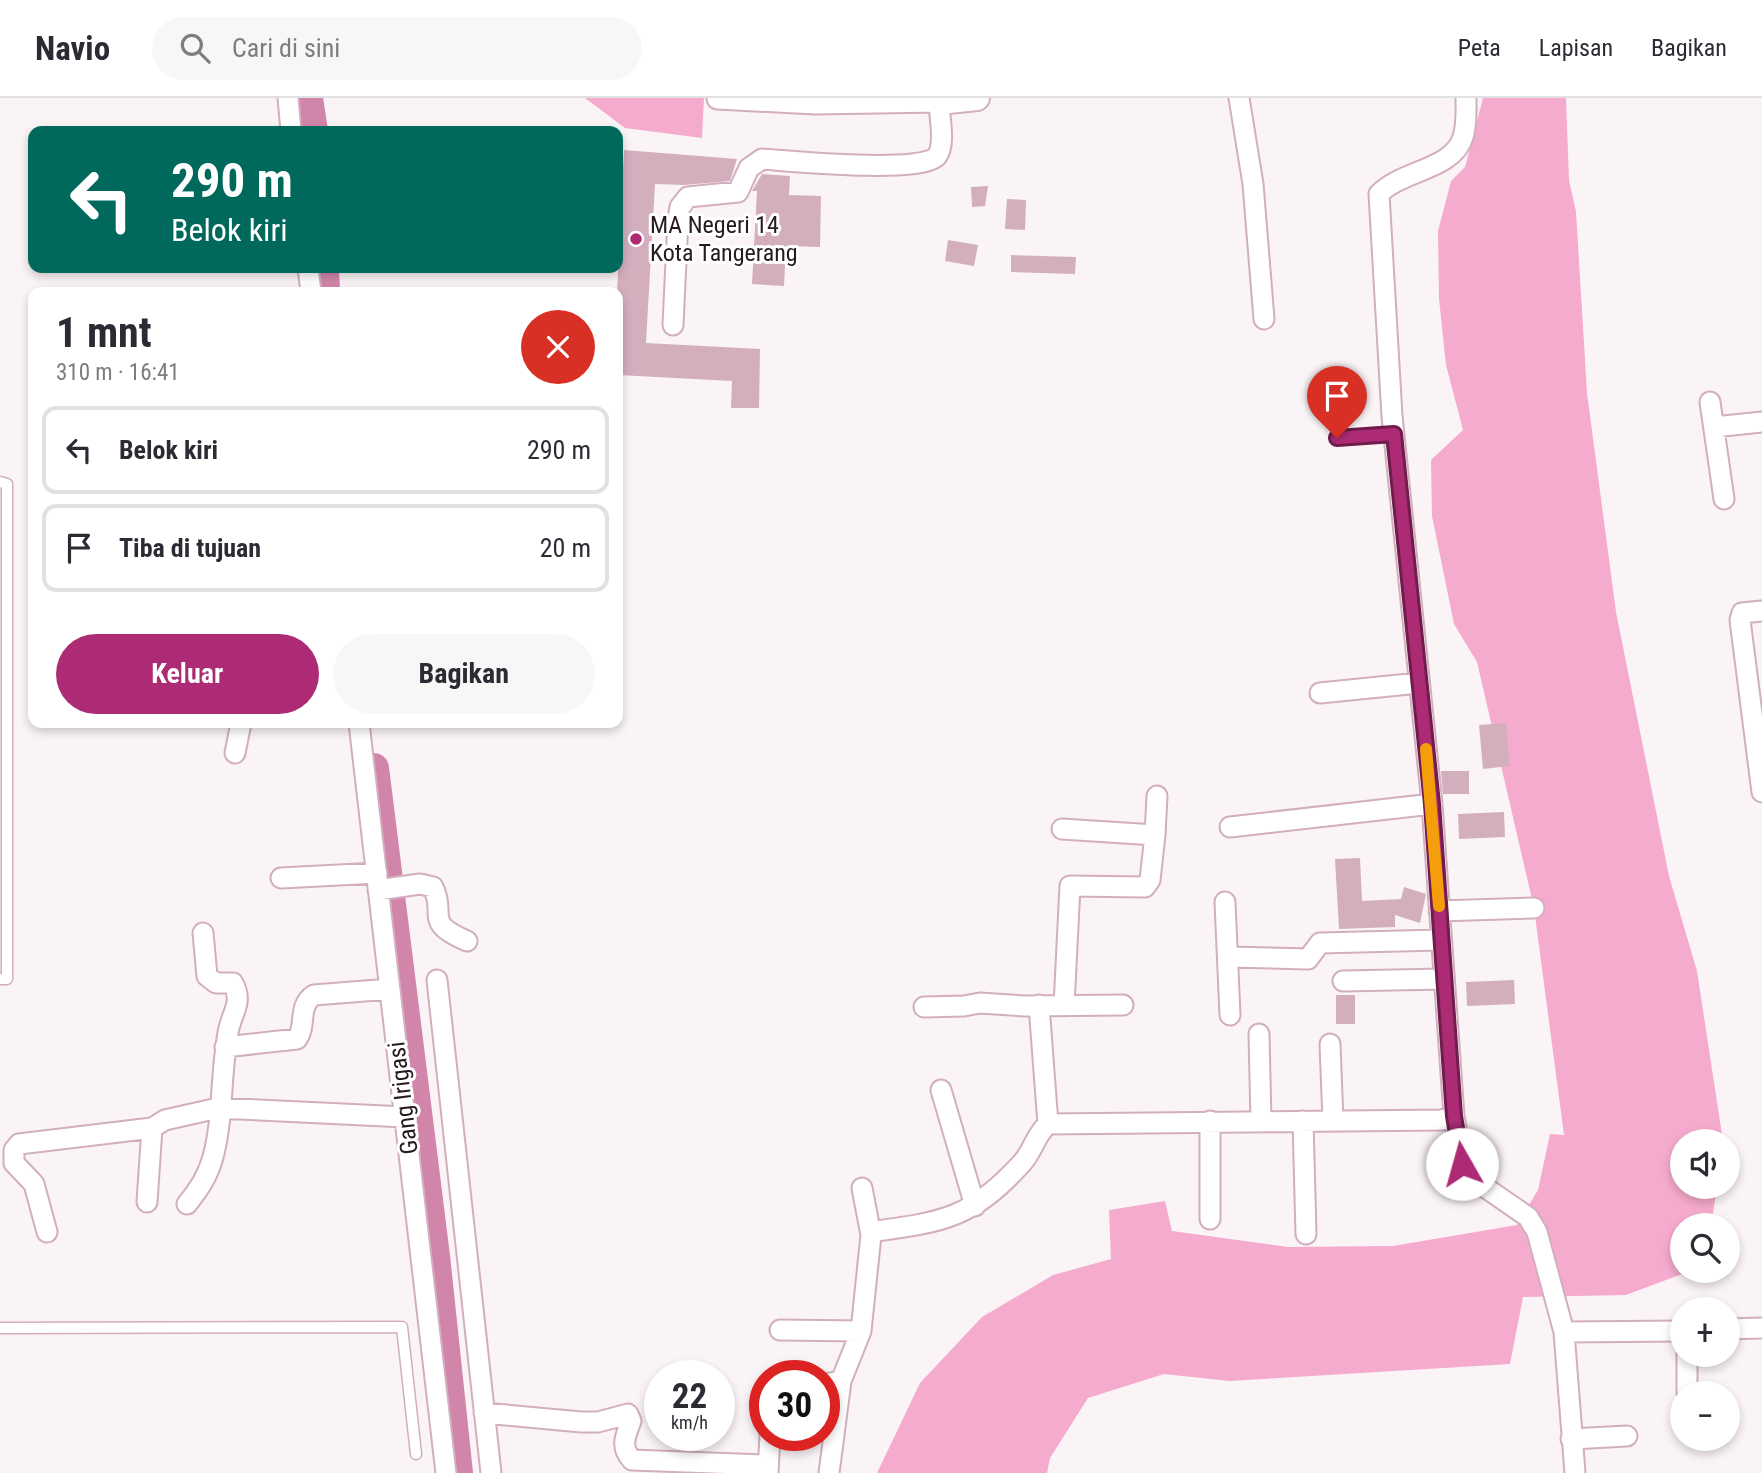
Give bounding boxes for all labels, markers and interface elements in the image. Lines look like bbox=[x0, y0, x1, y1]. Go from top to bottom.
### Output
search box bbox=[152, 17, 642, 80]
text: Navio bbox=[35, 29, 110, 68]
icon: search bbox=[176, 29, 214, 67]
text: Cari di sini bbox=[232, 33, 340, 63]
text: Peta bbox=[1458, 34, 1501, 62]
text: Lapisan bbox=[1539, 34, 1613, 62]
text: Bagikan bbox=[1651, 34, 1727, 62]
text: 290 m bbox=[171, 152, 293, 209]
icon: left bbox=[56, 154, 147, 245]
text: Belok kiri bbox=[171, 211, 288, 249]
place label: MA Negeri 14 Kota Tangerang bbox=[650, 211, 798, 267]
marker: MA Negeri 14 Kota Tangerang bbox=[628, 231, 644, 247]
text: 1 mnt bbox=[56, 308, 152, 357]
button: close bbox=[521, 310, 595, 384]
text: 310 m · 16:41 bbox=[56, 359, 180, 386]
pin bbox=[1307, 366, 1367, 438]
icon: arrive bbox=[1318, 377, 1356, 415]
icon: left bbox=[60, 431, 98, 469]
text: Belok kiri bbox=[119, 435, 218, 465]
text: 290 m bbox=[527, 435, 591, 465]
icon: arrive bbox=[60, 529, 98, 567]
text: Tiba di tujuan bbox=[119, 533, 261, 563]
text: 20 m bbox=[540, 533, 591, 563]
button: Keluar bbox=[56, 634, 319, 714]
button: Bagikan bbox=[333, 634, 595, 714]
street label: Gang Irigasi bbox=[382, 1040, 424, 1156]
position arrow bbox=[1425, 1127, 1499, 1201]
map controls bbox=[1670, 1129, 1740, 1451]
button: sound bbox=[1670, 1129, 1740, 1199]
button: search bbox=[1670, 1213, 1740, 1283]
button: + bbox=[1670, 1297, 1740, 1367]
speed limit sign: 30 bbox=[749, 1360, 840, 1451]
text: 22 bbox=[672, 1376, 707, 1417]
button: − bbox=[1670, 1381, 1740, 1451]
text: km/h bbox=[671, 1412, 708, 1433]

